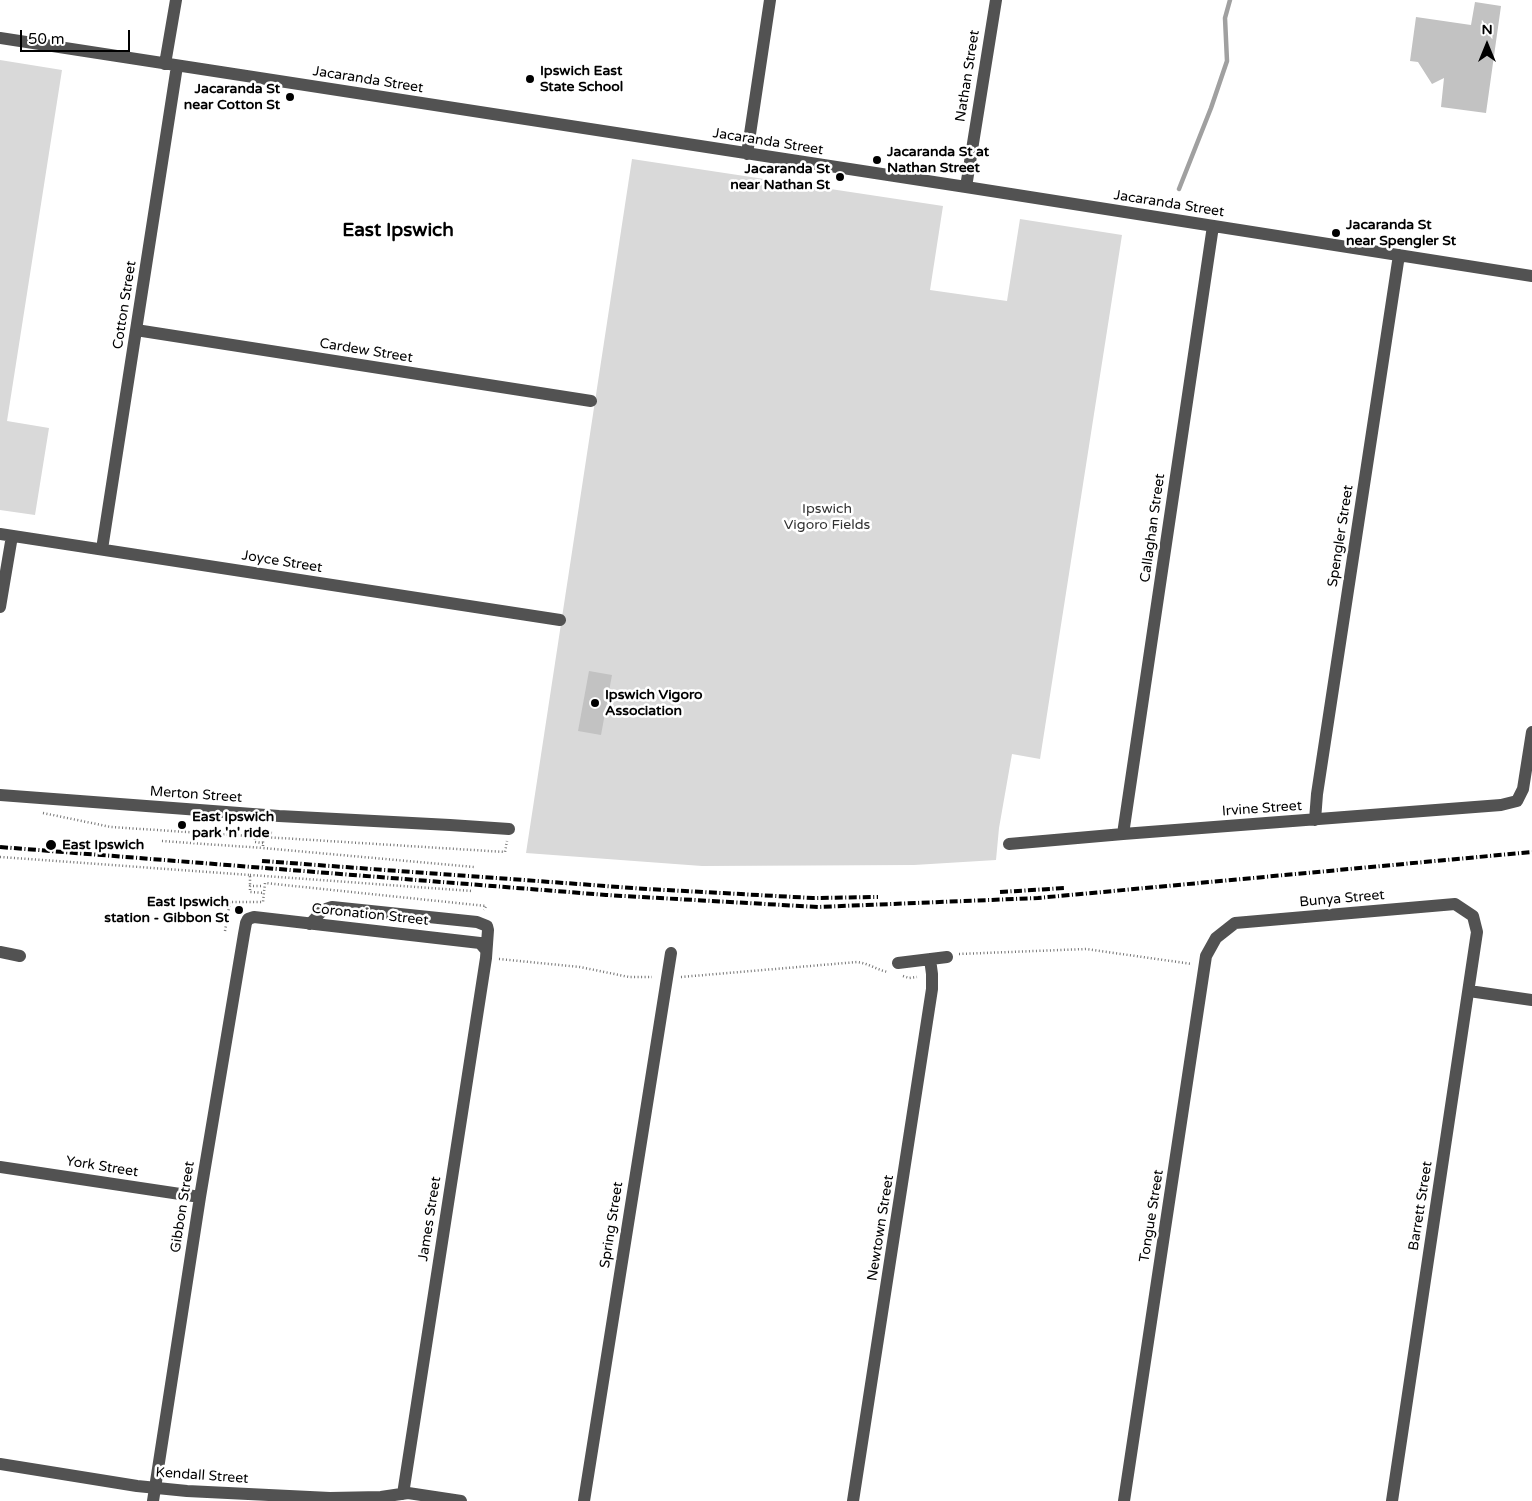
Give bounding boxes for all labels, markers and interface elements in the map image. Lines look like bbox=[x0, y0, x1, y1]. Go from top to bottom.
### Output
scale bar bbox=[22, 20, 132, 52]
north arrow bbox=[1462, 20, 1512, 70]
text: N bbox=[1481, 21, 1493, 38]
street label: Nathan Street bbox=[952, 29, 984, 123]
text: 50 m bbox=[28, 30, 65, 48]
street label: Jacaranda Street bbox=[311, 63, 425, 97]
place label: Ipswich East State School bbox=[540, 63, 623, 95]
marker: Ipswich East State School bbox=[524, 73, 536, 85]
place label: Jacaranda St near Cotton St bbox=[184, 81, 280, 114]
marker: Jacaranda St near Cotton St bbox=[284, 91, 296, 103]
street label: Jacaranda Street bbox=[711, 125, 825, 159]
place label: Jacaranda St at Nathan Street bbox=[887, 144, 989, 176]
marker: Jacaranda St at Nathan Street bbox=[871, 154, 883, 166]
place label: Jacaranda St near Nathan St bbox=[730, 161, 830, 193]
marker: Jacaranda St near Nathan St bbox=[834, 171, 846, 183]
street label: Jacaranda Street bbox=[1112, 187, 1226, 221]
place label: Jacaranda St near Spengler St bbox=[1346, 217, 1456, 250]
district label: East Ipswich bbox=[342, 220, 454, 242]
marker: Jacaranda St near Spengler St bbox=[1330, 227, 1342, 239]
street label: Cotton Street bbox=[110, 260, 140, 350]
street label: Cardew Street bbox=[318, 335, 414, 367]
street label: Callaghan Street bbox=[1137, 472, 1169, 584]
street label: Spengler Street bbox=[1325, 484, 1357, 588]
park label: Ipswich Vigoro Fields bbox=[784, 501, 870, 534]
street label: Joyce Street bbox=[241, 547, 323, 577]
place label: Ipswich Vigoro Association bbox=[605, 687, 703, 720]
marker: Ipswich Vigoro Association bbox=[589, 697, 601, 709]
street label: Merton Street bbox=[149, 783, 243, 807]
street label: Irvine Street bbox=[1221, 798, 1303, 820]
place label: East Ipswich park 'n' ride bbox=[192, 809, 274, 842]
marker: East Ipswich park 'n' ride bbox=[176, 819, 188, 831]
place label: East Ipswich bbox=[62, 837, 144, 853]
marker: East Ipswich bbox=[44, 838, 58, 852]
street label: Bunya Street bbox=[1299, 887, 1385, 911]
place label: East Ipswich station - Gibbon St bbox=[104, 894, 229, 926]
street label: Coronation Street bbox=[311, 901, 429, 929]
marker: East Ipswich station - Gibbon St bbox=[233, 904, 245, 916]
street label: York Street bbox=[65, 1153, 139, 1181]
street label: Gibbon Street bbox=[167, 1160, 199, 1254]
street label: Barrett Street bbox=[1406, 1160, 1436, 1252]
street label: Tongue Street bbox=[1136, 1168, 1168, 1264]
street label: Newtown Street bbox=[864, 1174, 898, 1282]
street label: James Street bbox=[415, 1175, 445, 1263]
street label: Spring Street bbox=[597, 1181, 627, 1269]
street label: Kendall Street bbox=[155, 1464, 249, 1488]

